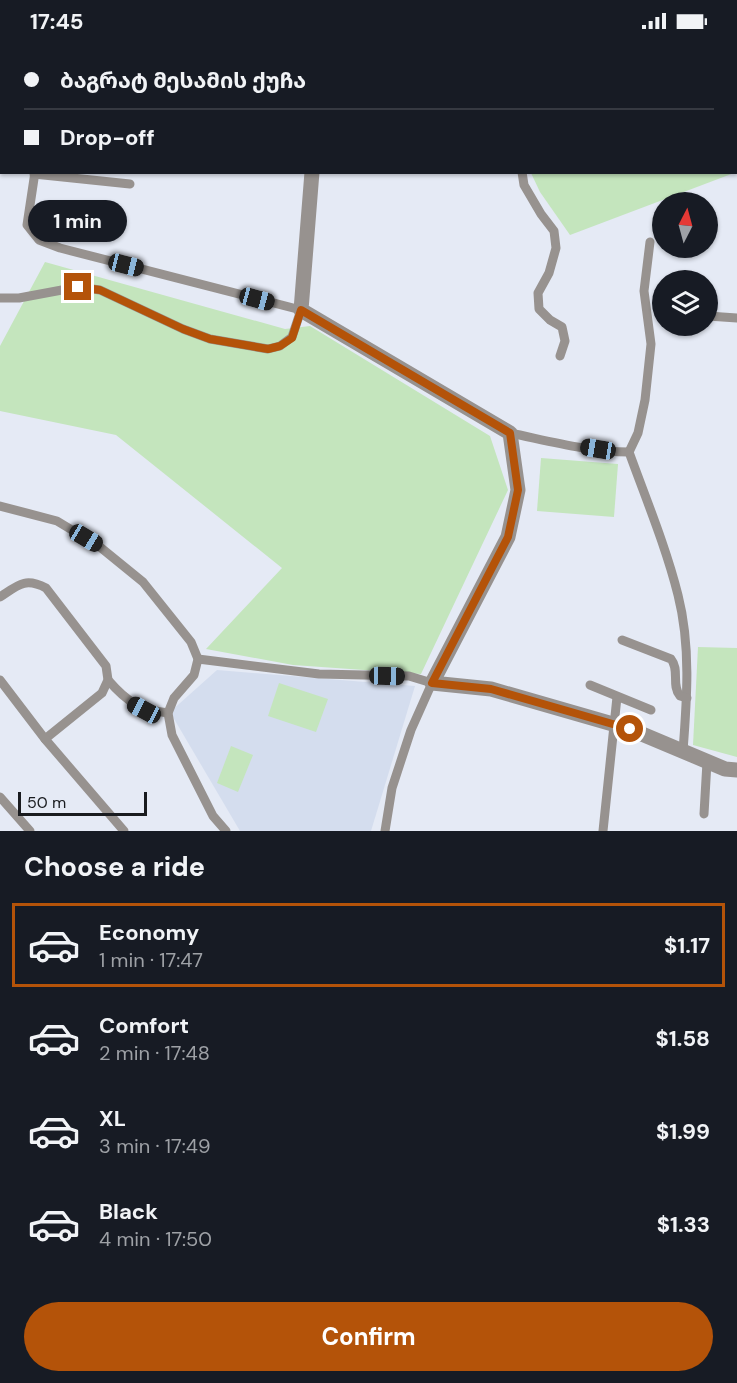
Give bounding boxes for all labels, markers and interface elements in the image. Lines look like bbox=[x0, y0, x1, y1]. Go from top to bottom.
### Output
text: 17:45 bbox=[30, 7, 83, 36]
text: ბაგრატ მესამის ქუჩა bbox=[60, 66, 306, 95]
text: Drop-off bbox=[60, 123, 155, 152]
north arrow bbox=[652, 192, 718, 258]
map controls bbox=[652, 192, 718, 336]
callout: 1 min bbox=[28, 200, 128, 242]
text: 1 min bbox=[53, 208, 102, 234]
car bbox=[106, 252, 146, 278]
button: layers bbox=[652, 270, 718, 336]
route end bbox=[64, 273, 91, 300]
car bbox=[237, 286, 277, 312]
car bbox=[579, 437, 617, 461]
car bbox=[66, 521, 106, 555]
car bbox=[369, 667, 405, 685]
car bbox=[124, 694, 164, 726]
route start bbox=[616, 715, 643, 742]
scale bar bbox=[18, 789, 147, 816]
text: 50 m bbox=[27, 792, 66, 813]
text: Choose a ride bbox=[24, 849, 205, 884]
icon: car bbox=[27, 918, 81, 972]
text: Economy bbox=[99, 918, 199, 947]
text: $1.17 bbox=[664, 931, 710, 960]
text: 1 min · 17:47 bbox=[99, 947, 203, 973]
icon: car bbox=[27, 1011, 81, 1065]
text: Comfort bbox=[99, 1011, 189, 1040]
text: $1.58 bbox=[656, 1024, 710, 1053]
text: 2 min · 17:48 bbox=[99, 1040, 210, 1066]
icon: car bbox=[27, 1104, 81, 1158]
text: XL bbox=[99, 1104, 126, 1133]
text: $1.99 bbox=[656, 1117, 710, 1146]
text: 3 min · 17:49 bbox=[99, 1133, 211, 1159]
icon: car bbox=[27, 1197, 81, 1251]
text: Black bbox=[99, 1197, 158, 1226]
text: $1.33 bbox=[657, 1210, 710, 1239]
text: 4 min · 17:50 bbox=[99, 1226, 212, 1252]
button: Confirm bbox=[24, 1302, 713, 1371]

